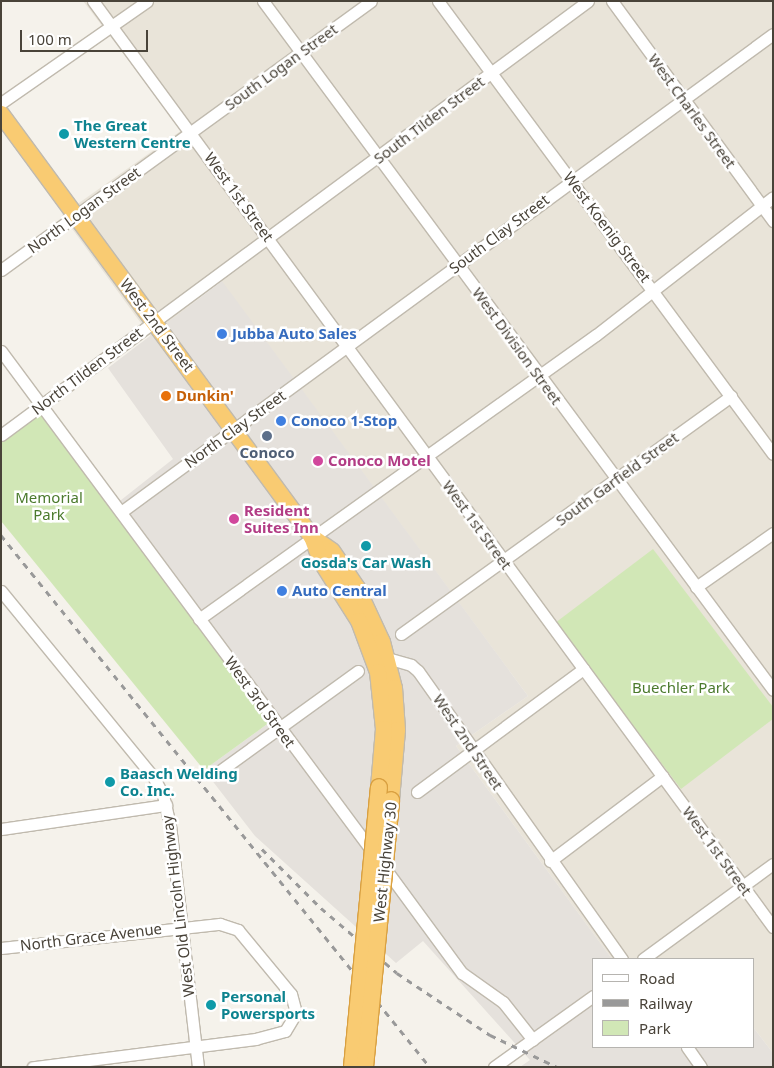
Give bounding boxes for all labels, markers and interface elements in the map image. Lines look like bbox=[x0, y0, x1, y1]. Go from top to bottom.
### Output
scale bar bbox=[22, 20, 150, 52]
street label: South Logan Street bbox=[221, 20, 341, 114]
text: 100 m bbox=[28, 29, 72, 49]
street label: West Charles Street bbox=[644, 50, 740, 172]
street label: South Tilden Street bbox=[370, 72, 488, 168]
place label: The Great Western Centre bbox=[74, 116, 191, 151]
marker: The Great Western Centre bbox=[58, 128, 70, 140]
street label: West 1st Street bbox=[201, 149, 277, 245]
street label: North Logan Street bbox=[24, 163, 144, 257]
street label: West Koenig Street bbox=[560, 168, 654, 286]
street label: South Clay Street bbox=[446, 191, 552, 277]
street label: West 2nd Street bbox=[116, 275, 198, 375]
street label: West Division Street bbox=[469, 284, 565, 408]
street label: North Tilden Street bbox=[28, 323, 146, 419]
place label: Jubba Auto Sales bbox=[232, 325, 357, 343]
marker: Jubba Auto Sales bbox=[216, 328, 228, 340]
street label: North Clay Street bbox=[181, 386, 289, 472]
place label: Dunkin' bbox=[176, 387, 234, 405]
marker: Dunkin' bbox=[160, 390, 172, 402]
place label: Conoco 1-Stop bbox=[291, 412, 397, 430]
marker: Conoco 1-Stop bbox=[275, 415, 287, 427]
street label: South Garfield Street bbox=[552, 428, 682, 530]
marker: Conoco bbox=[261, 430, 273, 442]
place label: Conoco bbox=[239, 444, 295, 462]
place label: Conoco Motel bbox=[328, 452, 431, 470]
marker: Conoco Motel bbox=[312, 455, 324, 467]
street label: West 1st Street bbox=[439, 477, 515, 573]
park label: Memorial Park bbox=[15, 488, 83, 523]
place label: Resident Suites Inn bbox=[244, 501, 319, 536]
marker: Resident Suites Inn bbox=[228, 513, 240, 525]
marker: Gosda's Car Wash bbox=[360, 540, 372, 552]
place label: Gosda's Car Wash bbox=[301, 554, 431, 572]
place label: Auto Central bbox=[292, 582, 387, 600]
marker: Auto Central bbox=[276, 585, 288, 597]
street label: West 3rd Street bbox=[221, 653, 299, 751]
park label: Buechler Park bbox=[632, 679, 730, 697]
street label: West 2nd Street bbox=[429, 691, 507, 793]
place label: Baasch Welding Co. Inc. bbox=[120, 764, 238, 799]
marker: Baasch Welding Co. Inc. bbox=[104, 776, 116, 788]
street label: West Highway 30 bbox=[370, 801, 400, 923]
street label: West 1st Street bbox=[679, 803, 755, 899]
street label: West Old Lincoln Highway bbox=[158, 814, 198, 998]
street label: North Grace Avenue bbox=[19, 919, 163, 955]
legend bbox=[592, 958, 754, 1048]
text: Road bbox=[639, 968, 675, 988]
place label: Personal Powersports bbox=[221, 987, 315, 1022]
text: Railway bbox=[639, 993, 692, 1013]
marker: Personal Powersports bbox=[205, 999, 217, 1011]
text: Park bbox=[639, 1018, 671, 1038]

